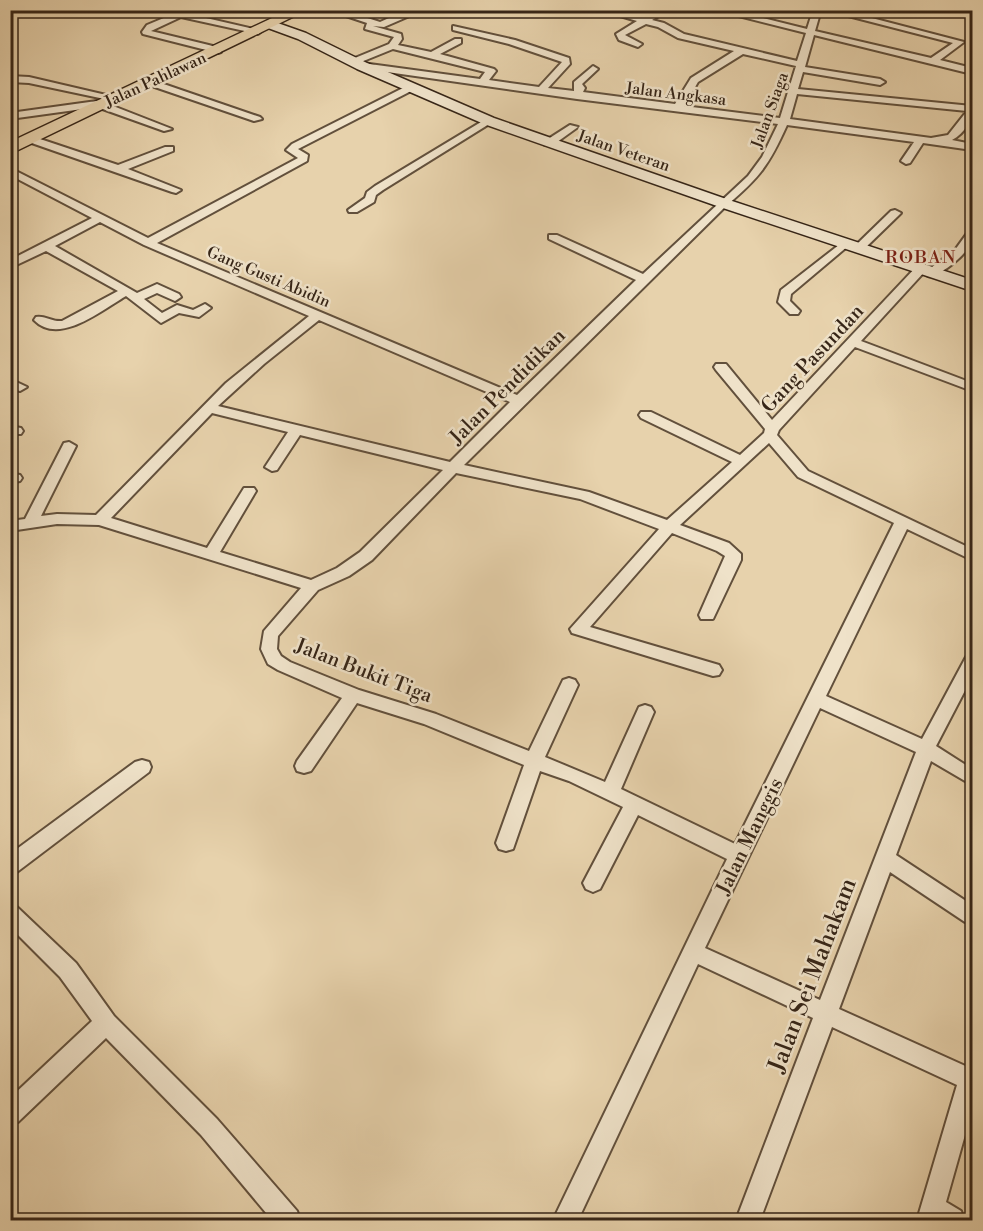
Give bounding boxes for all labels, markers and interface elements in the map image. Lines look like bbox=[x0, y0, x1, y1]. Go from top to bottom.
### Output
street label: Jalan Pahlawan bbox=[101, 47, 210, 113]
street label: Jalan Siaga bbox=[747, 69, 793, 152]
street label: Jalan Angkasa bbox=[623, 78, 728, 110]
street label: Jalan Veteran bbox=[574, 125, 673, 176]
street label: Gang Gusti Abidin bbox=[204, 242, 334, 312]
district label: ROBAN bbox=[885, 246, 957, 269]
street label: Gang Pasundan bbox=[756, 299, 870, 419]
street label: Jalan Pendidikan bbox=[444, 324, 571, 451]
street label: Jalan Bukit Tiga bbox=[290, 633, 437, 709]
street label: Jalan Manggis bbox=[711, 774, 789, 900]
street label: Jalan Sei Mahakam bbox=[762, 874, 864, 1078]

